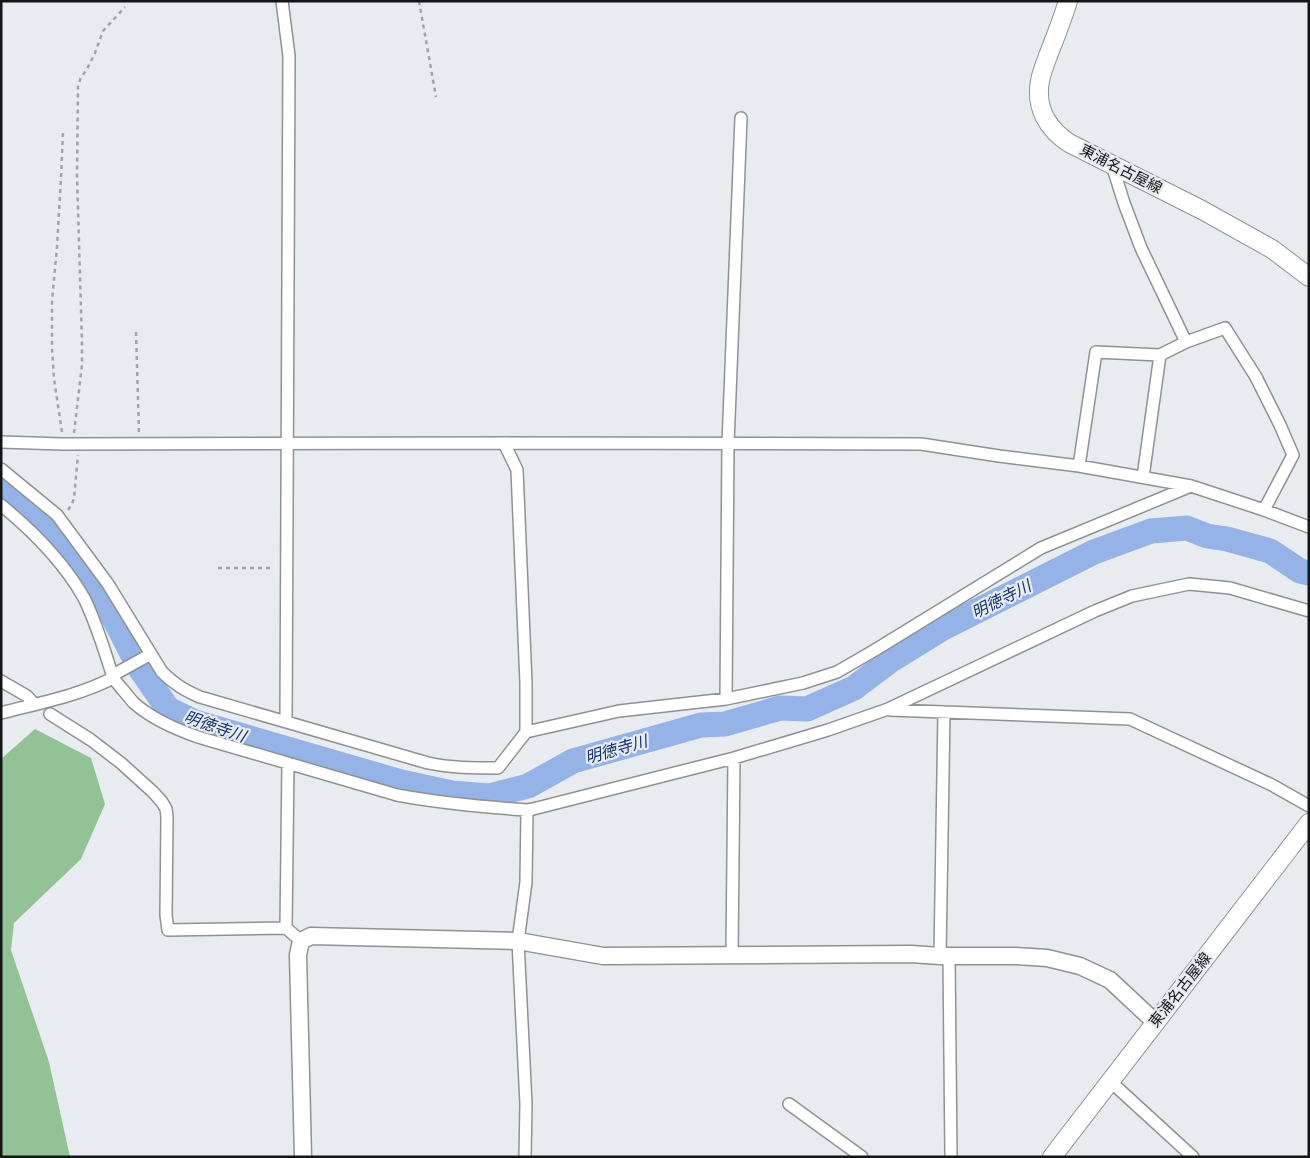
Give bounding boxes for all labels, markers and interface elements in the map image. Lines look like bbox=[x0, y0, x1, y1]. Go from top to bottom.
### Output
street label: 東浦名古屋線 bbox=[1077, 139, 1166, 197]
water label: 明徳寺川 bbox=[967, 574, 1036, 623]
water label: 明徳寺川 bbox=[181, 705, 251, 747]
water label: 明徳寺川 bbox=[582, 729, 652, 768]
street label: 東浦名古屋線 bbox=[1144, 948, 1215, 1031]

